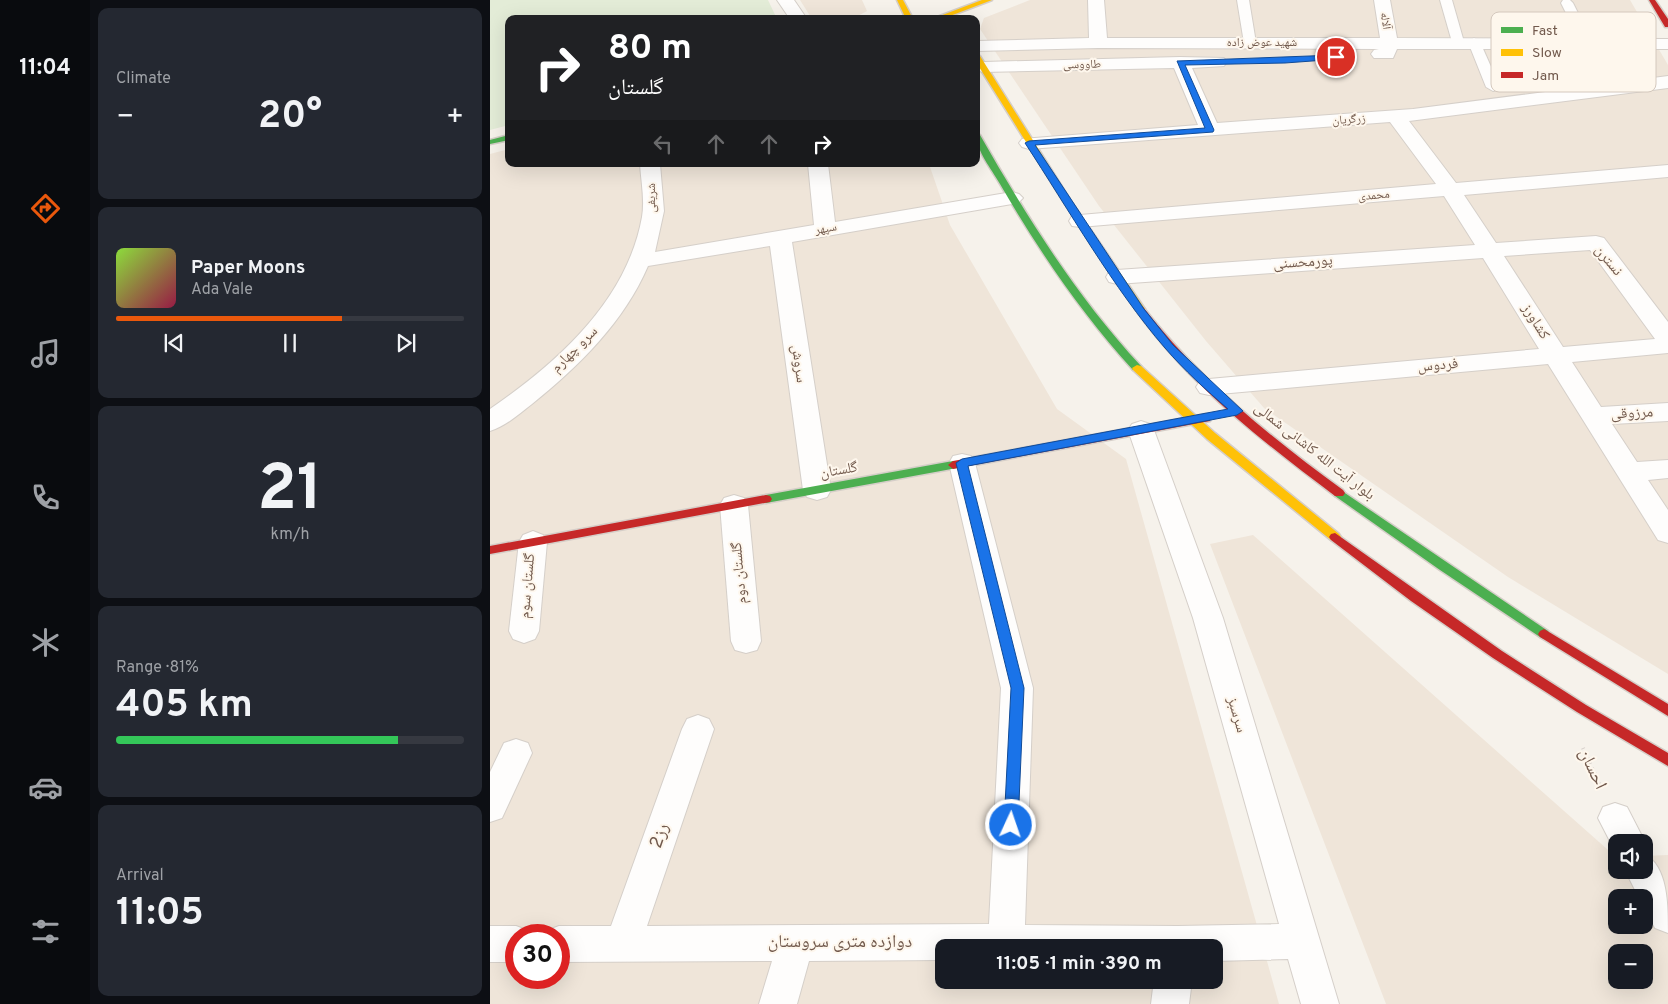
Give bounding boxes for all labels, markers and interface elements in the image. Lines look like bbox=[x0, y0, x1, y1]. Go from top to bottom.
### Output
street label: آلاله bbox=[1376, 11, 1394, 31]
legend bbox=[1491, 12, 1656, 92]
text: Fast bbox=[1532, 23, 1558, 40]
text: 80 m bbox=[608, 27, 692, 71]
icon: right bbox=[525, 35, 590, 100]
street label: شهید عوض زاده bbox=[1227, 35, 1297, 51]
pin bbox=[1315, 36, 1357, 78]
icon: arrive bbox=[1322, 43, 1350, 71]
text: Slow bbox=[1532, 45, 1562, 62]
text: 11:04 bbox=[19, 55, 71, 82]
street label: طاووسی bbox=[1063, 57, 1101, 73]
text: Jam bbox=[1532, 68, 1559, 85]
text: Climate bbox=[116, 69, 171, 89]
text: گلستان bbox=[608, 75, 663, 102]
text: 20° bbox=[258, 93, 322, 142]
text: − bbox=[116, 100, 134, 136]
text: + bbox=[446, 100, 464, 136]
street label: زرگریان bbox=[1332, 111, 1367, 129]
icon: left bbox=[649, 130, 677, 158]
icon: ahead bbox=[702, 130, 730, 158]
icon: ahead bbox=[755, 130, 783, 158]
icon: right bbox=[808, 130, 836, 158]
street label: شریفی bbox=[644, 183, 660, 213]
street label: محمدی bbox=[1358, 187, 1390, 205]
icon: directions bbox=[28, 191, 63, 226]
street label: سپهر bbox=[813, 219, 838, 239]
street label: نسترن bbox=[1590, 242, 1626, 280]
street label: پورمحسنی bbox=[1273, 251, 1333, 275]
text: Paper Moons bbox=[191, 256, 305, 280]
text: Ada Vale bbox=[191, 280, 253, 300]
street label: کشاورز bbox=[1516, 300, 1553, 343]
street label: سرو چهارم bbox=[548, 322, 603, 377]
icon: previous bbox=[160, 329, 188, 357]
icon: pause bbox=[276, 329, 304, 357]
icon: next bbox=[392, 329, 420, 357]
icon: music bbox=[28, 336, 63, 371]
street label: سروش bbox=[786, 344, 810, 384]
street label: فردوس bbox=[1417, 355, 1459, 377]
street label: بلوار آیت الله کاشانی شمالی bbox=[1250, 399, 1378, 505]
street label: مرزوقی bbox=[1610, 403, 1654, 425]
text: 21 bbox=[257, 451, 323, 533]
street label: گلستان bbox=[819, 458, 860, 484]
icon: phone bbox=[28, 480, 63, 515]
text: km/h bbox=[271, 525, 309, 545]
street label: گلستان دوم bbox=[728, 541, 752, 605]
street label: گلستان سوم bbox=[516, 552, 540, 620]
icon: climate bbox=[28, 625, 63, 660]
text: Range · 81% bbox=[116, 658, 199, 678]
text: 405 km bbox=[116, 682, 253, 731]
street label: سرسبز bbox=[1222, 694, 1250, 735]
street label: احسان bbox=[1573, 745, 1611, 793]
icon: car bbox=[28, 770, 63, 805]
position arrow bbox=[984, 798, 1036, 850]
street label: رز2 bbox=[645, 820, 675, 852]
map controls bbox=[1608, 834, 1653, 989]
button: sound bbox=[1608, 834, 1653, 879]
text: Arrival bbox=[116, 866, 164, 886]
button: + bbox=[1608, 889, 1653, 934]
text: 11:05 bbox=[116, 890, 204, 939]
icon: filters bbox=[28, 914, 63, 949]
speed limit sign: 30 bbox=[505, 924, 570, 989]
street label: دوازده متری سروستان bbox=[768, 931, 912, 954]
button: − bbox=[1608, 944, 1653, 989]
text: 11:05 · 1 min · 390 m bbox=[996, 952, 1162, 976]

